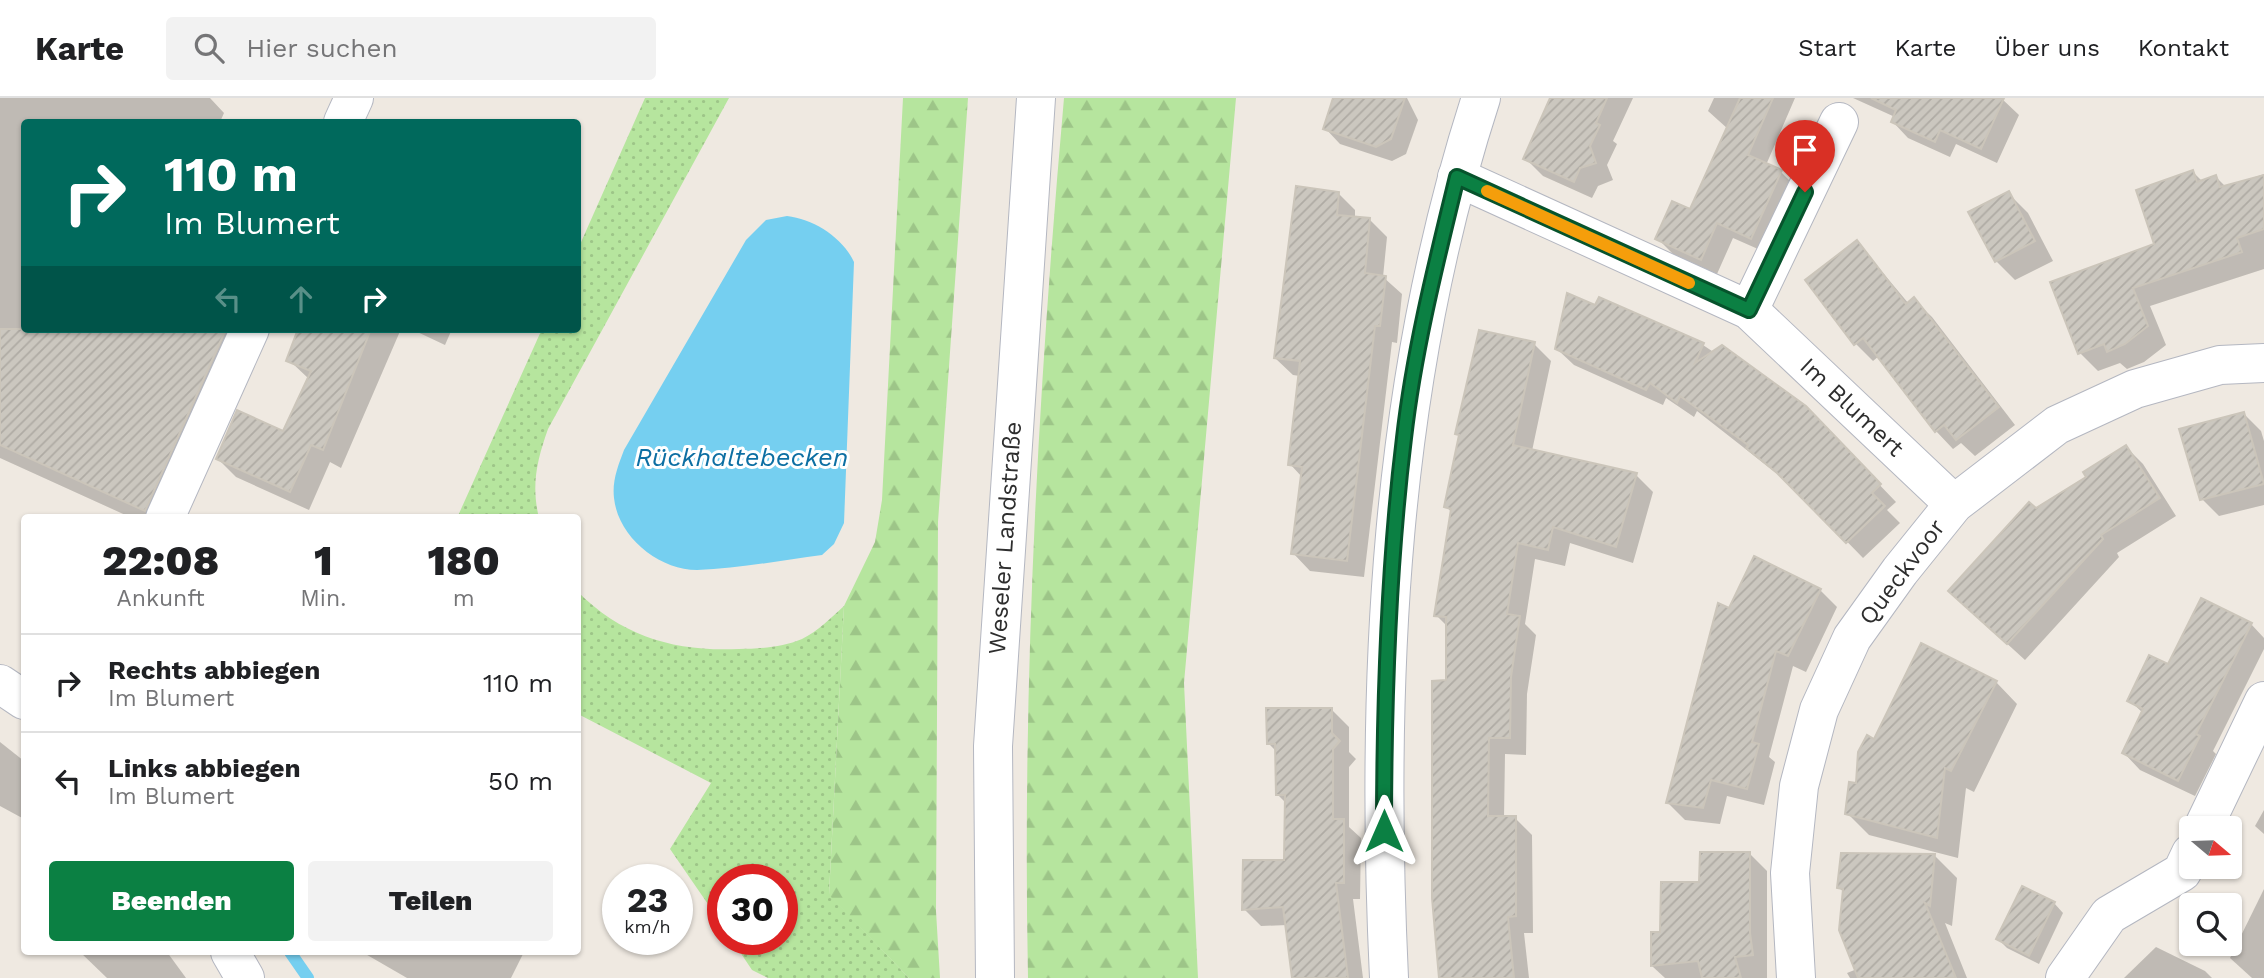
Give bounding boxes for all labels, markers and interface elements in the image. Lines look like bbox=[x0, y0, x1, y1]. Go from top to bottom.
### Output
search box bbox=[166, 17, 656, 80]
text: Karte bbox=[35, 29, 124, 68]
icon: search bbox=[190, 29, 228, 67]
text: Hier suchen bbox=[246, 33, 398, 63]
text: Start bbox=[1798, 34, 1856, 62]
text: Karte bbox=[1894, 34, 1956, 62]
text: Über uns bbox=[1994, 34, 2100, 62]
text: Kontakt bbox=[2138, 34, 2229, 62]
pin bbox=[1775, 120, 1835, 192]
icon: arrive bbox=[1786, 131, 1824, 169]
text: 110 m bbox=[164, 145, 298, 203]
icon: right bbox=[49, 147, 140, 238]
text: Im Blumert bbox=[164, 204, 340, 242]
icon: left bbox=[209, 280, 247, 318]
icon: ahead bbox=[282, 280, 320, 318]
icon: right bbox=[355, 280, 393, 318]
street label: Im Blumert bbox=[1794, 352, 1910, 462]
street label: Weseler Landstraße bbox=[983, 421, 1027, 655]
water label: Rückhaltebecken bbox=[636, 442, 848, 472]
street label: Queckvoor bbox=[1853, 514, 1951, 630]
text: 22:08 bbox=[102, 536, 219, 585]
text: 1 bbox=[314, 536, 333, 585]
text: 180 bbox=[427, 536, 500, 585]
text: Ankunft bbox=[116, 585, 205, 612]
text: Min. bbox=[300, 585, 346, 612]
text: m bbox=[453, 585, 475, 612]
text: Rechts abbiegen bbox=[108, 655, 320, 685]
icon: right bbox=[49, 664, 87, 702]
text: 110 m bbox=[483, 668, 553, 698]
text: Im Blumert bbox=[108, 685, 234, 712]
text: Links abbiegen bbox=[108, 753, 301, 783]
icon: left bbox=[49, 762, 87, 800]
text: 50 m bbox=[488, 766, 553, 796]
text: Im Blumert bbox=[108, 783, 234, 810]
position arrow bbox=[1347, 794, 1421, 868]
north arrow bbox=[2179, 816, 2242, 878]
map controls bbox=[2179, 816, 2242, 956]
button: Beenden bbox=[49, 861, 294, 941]
button: Teilen bbox=[308, 861, 553, 941]
speed limit sign: 30 bbox=[707, 864, 798, 955]
text: 23 bbox=[627, 879, 668, 921]
button: search bbox=[2179, 893, 2242, 956]
text: km/h bbox=[624, 916, 671, 937]

